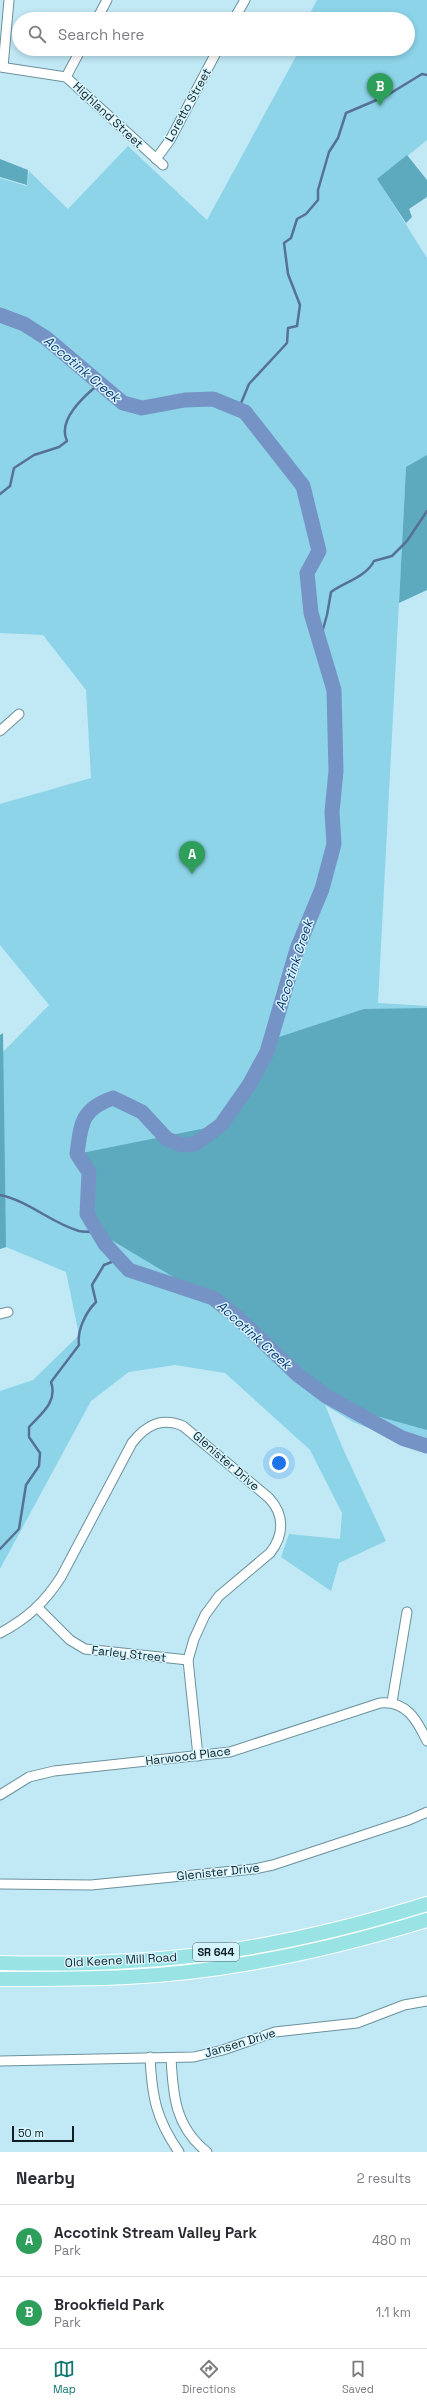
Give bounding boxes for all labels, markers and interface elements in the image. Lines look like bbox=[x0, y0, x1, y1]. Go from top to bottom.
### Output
search box bbox=[12, 12, 415, 56]
icon: search bbox=[26, 23, 48, 45]
text: Search here bbox=[58, 25, 144, 44]
street label: Loretto Street bbox=[161, 65, 215, 145]
pin: B bbox=[367, 73, 393, 106]
street label: Highland Street bbox=[69, 78, 147, 152]
water label: Accotink Creek bbox=[40, 332, 125, 407]
pin: A bbox=[179, 841, 205, 874]
water label: Accotink Creek bbox=[271, 916, 317, 1013]
water label: Accotink Creek bbox=[213, 1297, 296, 1374]
street label: Glenister Drive bbox=[189, 1428, 263, 1494]
your location bbox=[269, 1453, 289, 1473]
street label: Farley Street bbox=[91, 1642, 167, 1666]
street label: Harwood Place bbox=[145, 1743, 231, 1769]
street label: Glenister Drive bbox=[176, 1860, 260, 1884]
road number: SR 644 bbox=[193, 1943, 239, 1961]
street label: Old Keene Mill Road bbox=[64, 1949, 178, 1971]
street label: Jansen Drive bbox=[202, 2025, 278, 2061]
scale bar bbox=[12, 2124, 74, 2143]
text: 50 m bbox=[18, 2126, 44, 2140]
text: Nearby bbox=[16, 2167, 75, 2189]
text: 2 results bbox=[357, 2170, 411, 2187]
text: Accotink Stream Valley Park bbox=[54, 2223, 257, 2242]
text: A bbox=[25, 2232, 33, 2249]
text: 480 m bbox=[372, 2232, 411, 2249]
text: Park bbox=[54, 2242, 81, 2259]
text: Brookfield Park bbox=[54, 2295, 165, 2314]
text: B bbox=[25, 2304, 33, 2321]
text: 1.1 km bbox=[376, 2304, 411, 2321]
text: Park bbox=[54, 2314, 81, 2331]
tab: Map bbox=[53, 2358, 76, 2396]
tab: Directions bbox=[182, 2358, 236, 2396]
tab: Saved bbox=[342, 2358, 374, 2396]

